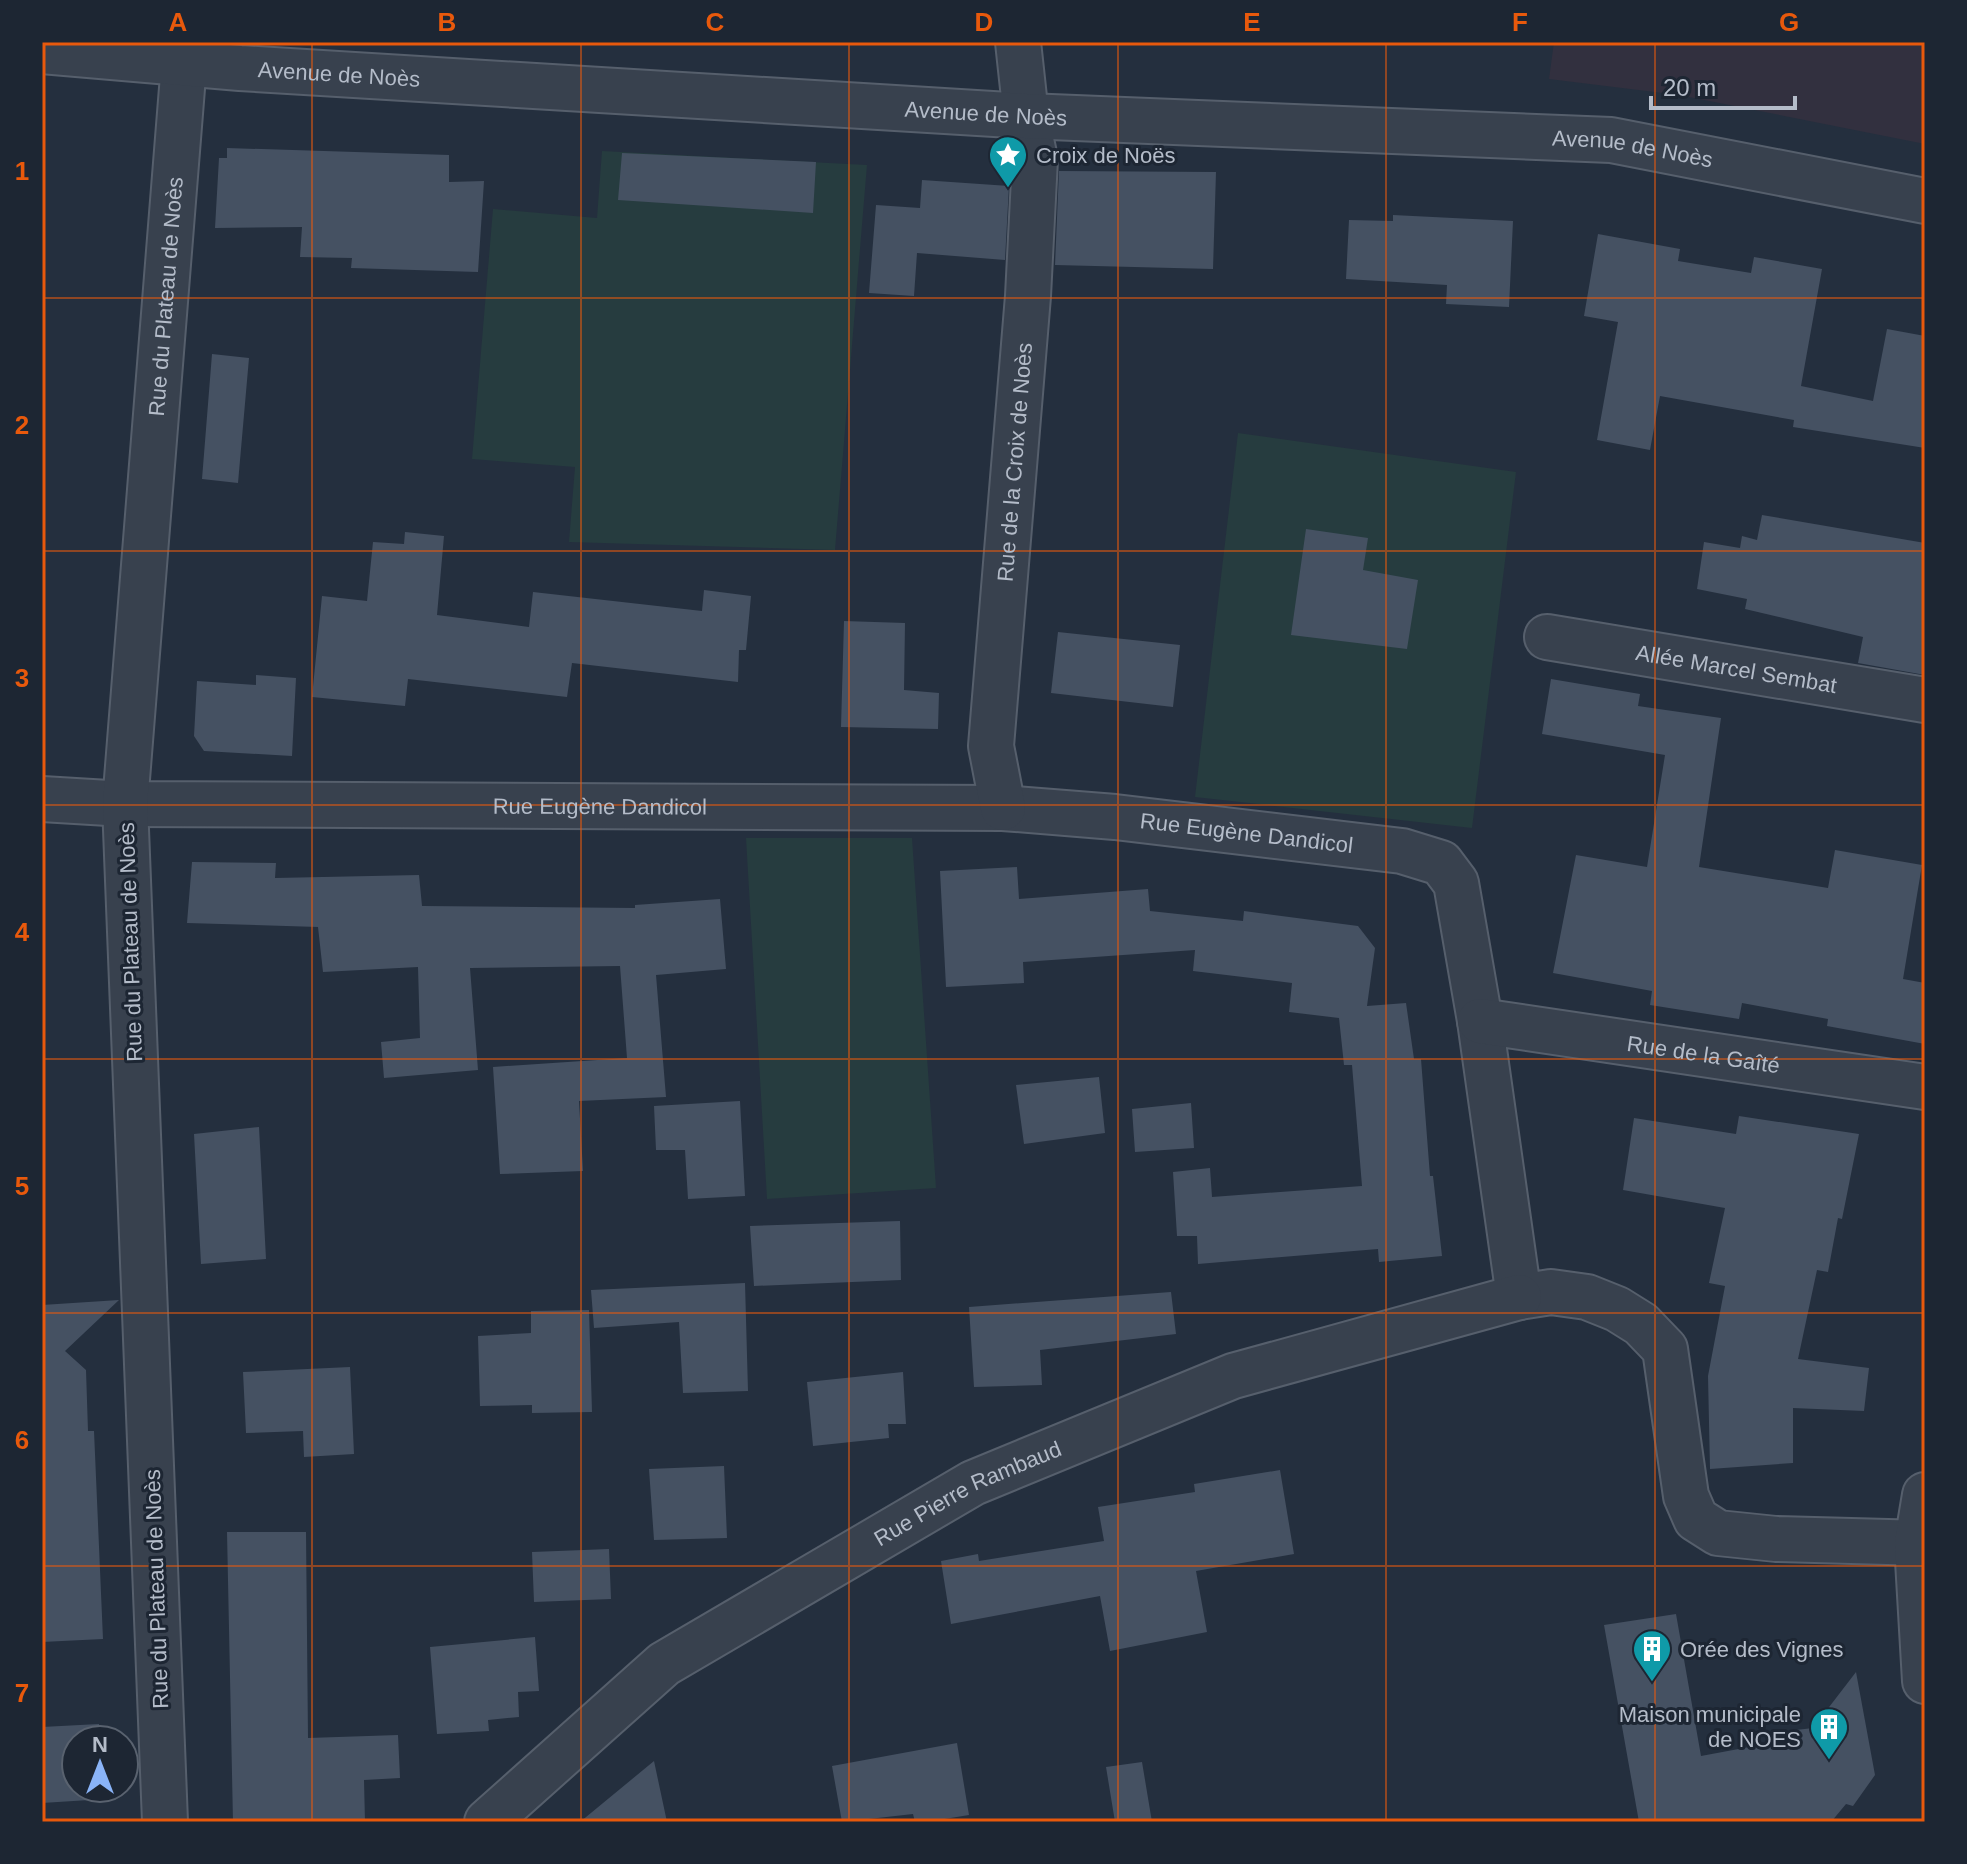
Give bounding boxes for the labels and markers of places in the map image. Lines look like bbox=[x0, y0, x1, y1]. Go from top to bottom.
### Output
place icon: Croix de Noës bbox=[987, 134, 1029, 189]
place label: Croix de Noës bbox=[1036, 143, 1175, 168]
building icon: Orée des Vignes bbox=[1631, 1628, 1673, 1683]
place label: Orée des Vignes bbox=[1680, 1637, 1843, 1662]
place label: Maison municipale de NOES bbox=[1619, 1702, 1801, 1752]
building icon: Maison municipale de NOES bbox=[1808, 1706, 1850, 1761]

